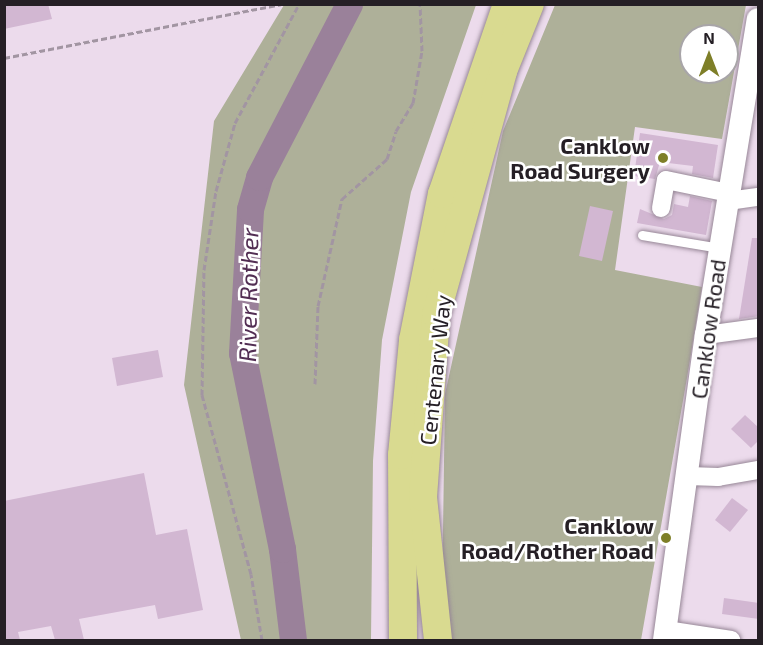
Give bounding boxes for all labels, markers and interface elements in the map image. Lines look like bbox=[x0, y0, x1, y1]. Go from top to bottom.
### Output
north arrow bbox=[679, 24, 739, 84]
text: N bbox=[703, 28, 715, 47]
place label: Canklow Road Surgery bbox=[510, 132, 650, 184]
marker: Canklow Road Surgery bbox=[654, 149, 672, 167]
water label: River Rother bbox=[232, 227, 264, 363]
street label: Canklow Road bbox=[685, 257, 731, 401]
street label: Centenary Way bbox=[414, 293, 456, 447]
place label: Canklow Road/Rother Road bbox=[460, 512, 654, 564]
marker: Canklow Road/Rother Road bbox=[659, 531, 673, 545]

